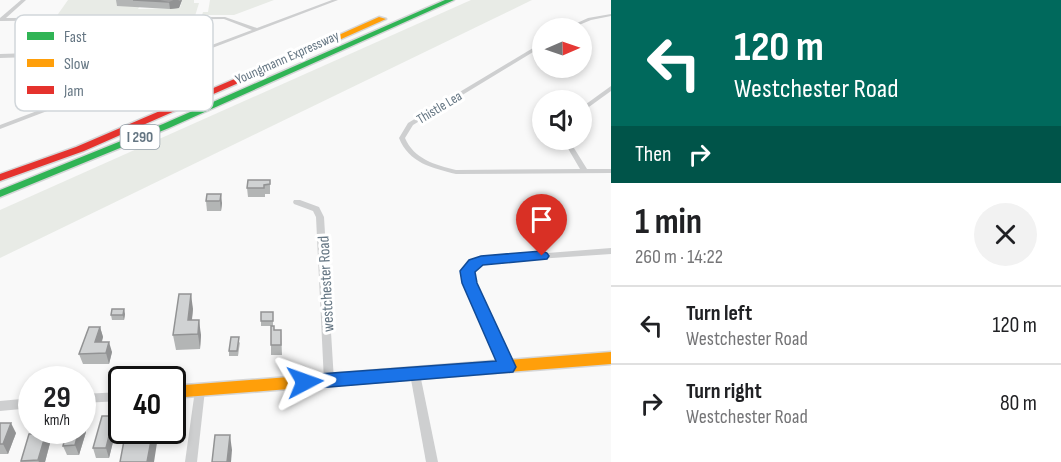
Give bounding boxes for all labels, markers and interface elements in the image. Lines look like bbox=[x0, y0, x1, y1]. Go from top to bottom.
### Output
legend bbox=[15, 15, 213, 111]
north arrow bbox=[532, 18, 592, 78]
map controls bbox=[532, 18, 592, 150]
text: 120 m bbox=[734, 22, 824, 73]
icon: left bbox=[635, 24, 713, 102]
street label: Youngmann Expressway bbox=[233, 27, 342, 88]
text: Fast bbox=[64, 28, 87, 47]
text: Slow bbox=[64, 55, 89, 74]
text: Westchester Road bbox=[734, 73, 898, 105]
text: Jam bbox=[63, 82, 84, 101]
street label: Thistle Lea bbox=[413, 87, 465, 128]
button: sound bbox=[532, 90, 592, 150]
road number: I 290 bbox=[120, 125, 160, 149]
icon: right bbox=[683, 138, 716, 171]
text: Then bbox=[635, 141, 671, 168]
pin bbox=[516, 194, 567, 256]
text: 1 min bbox=[635, 201, 702, 244]
icon: arrive bbox=[525, 203, 558, 236]
button: close bbox=[974, 203, 1037, 266]
street label: westchester Road bbox=[314, 235, 339, 332]
text: 260 m · 14:22 bbox=[635, 245, 723, 269]
text: Turn left bbox=[686, 300, 752, 327]
icon: left bbox=[635, 309, 668, 342]
text: 120 m bbox=[993, 312, 1037, 339]
text: Westchester Road bbox=[686, 327, 808, 351]
position arrow bbox=[273, 350, 337, 414]
speed limit sign: 40 bbox=[108, 366, 186, 444]
text: Turn right bbox=[686, 378, 762, 405]
text: 29 bbox=[43, 380, 71, 416]
icon: right bbox=[635, 387, 668, 420]
text: 80 m bbox=[1000, 390, 1037, 417]
text: Westchester Road bbox=[686, 405, 808, 429]
text: km/h bbox=[44, 411, 70, 430]

